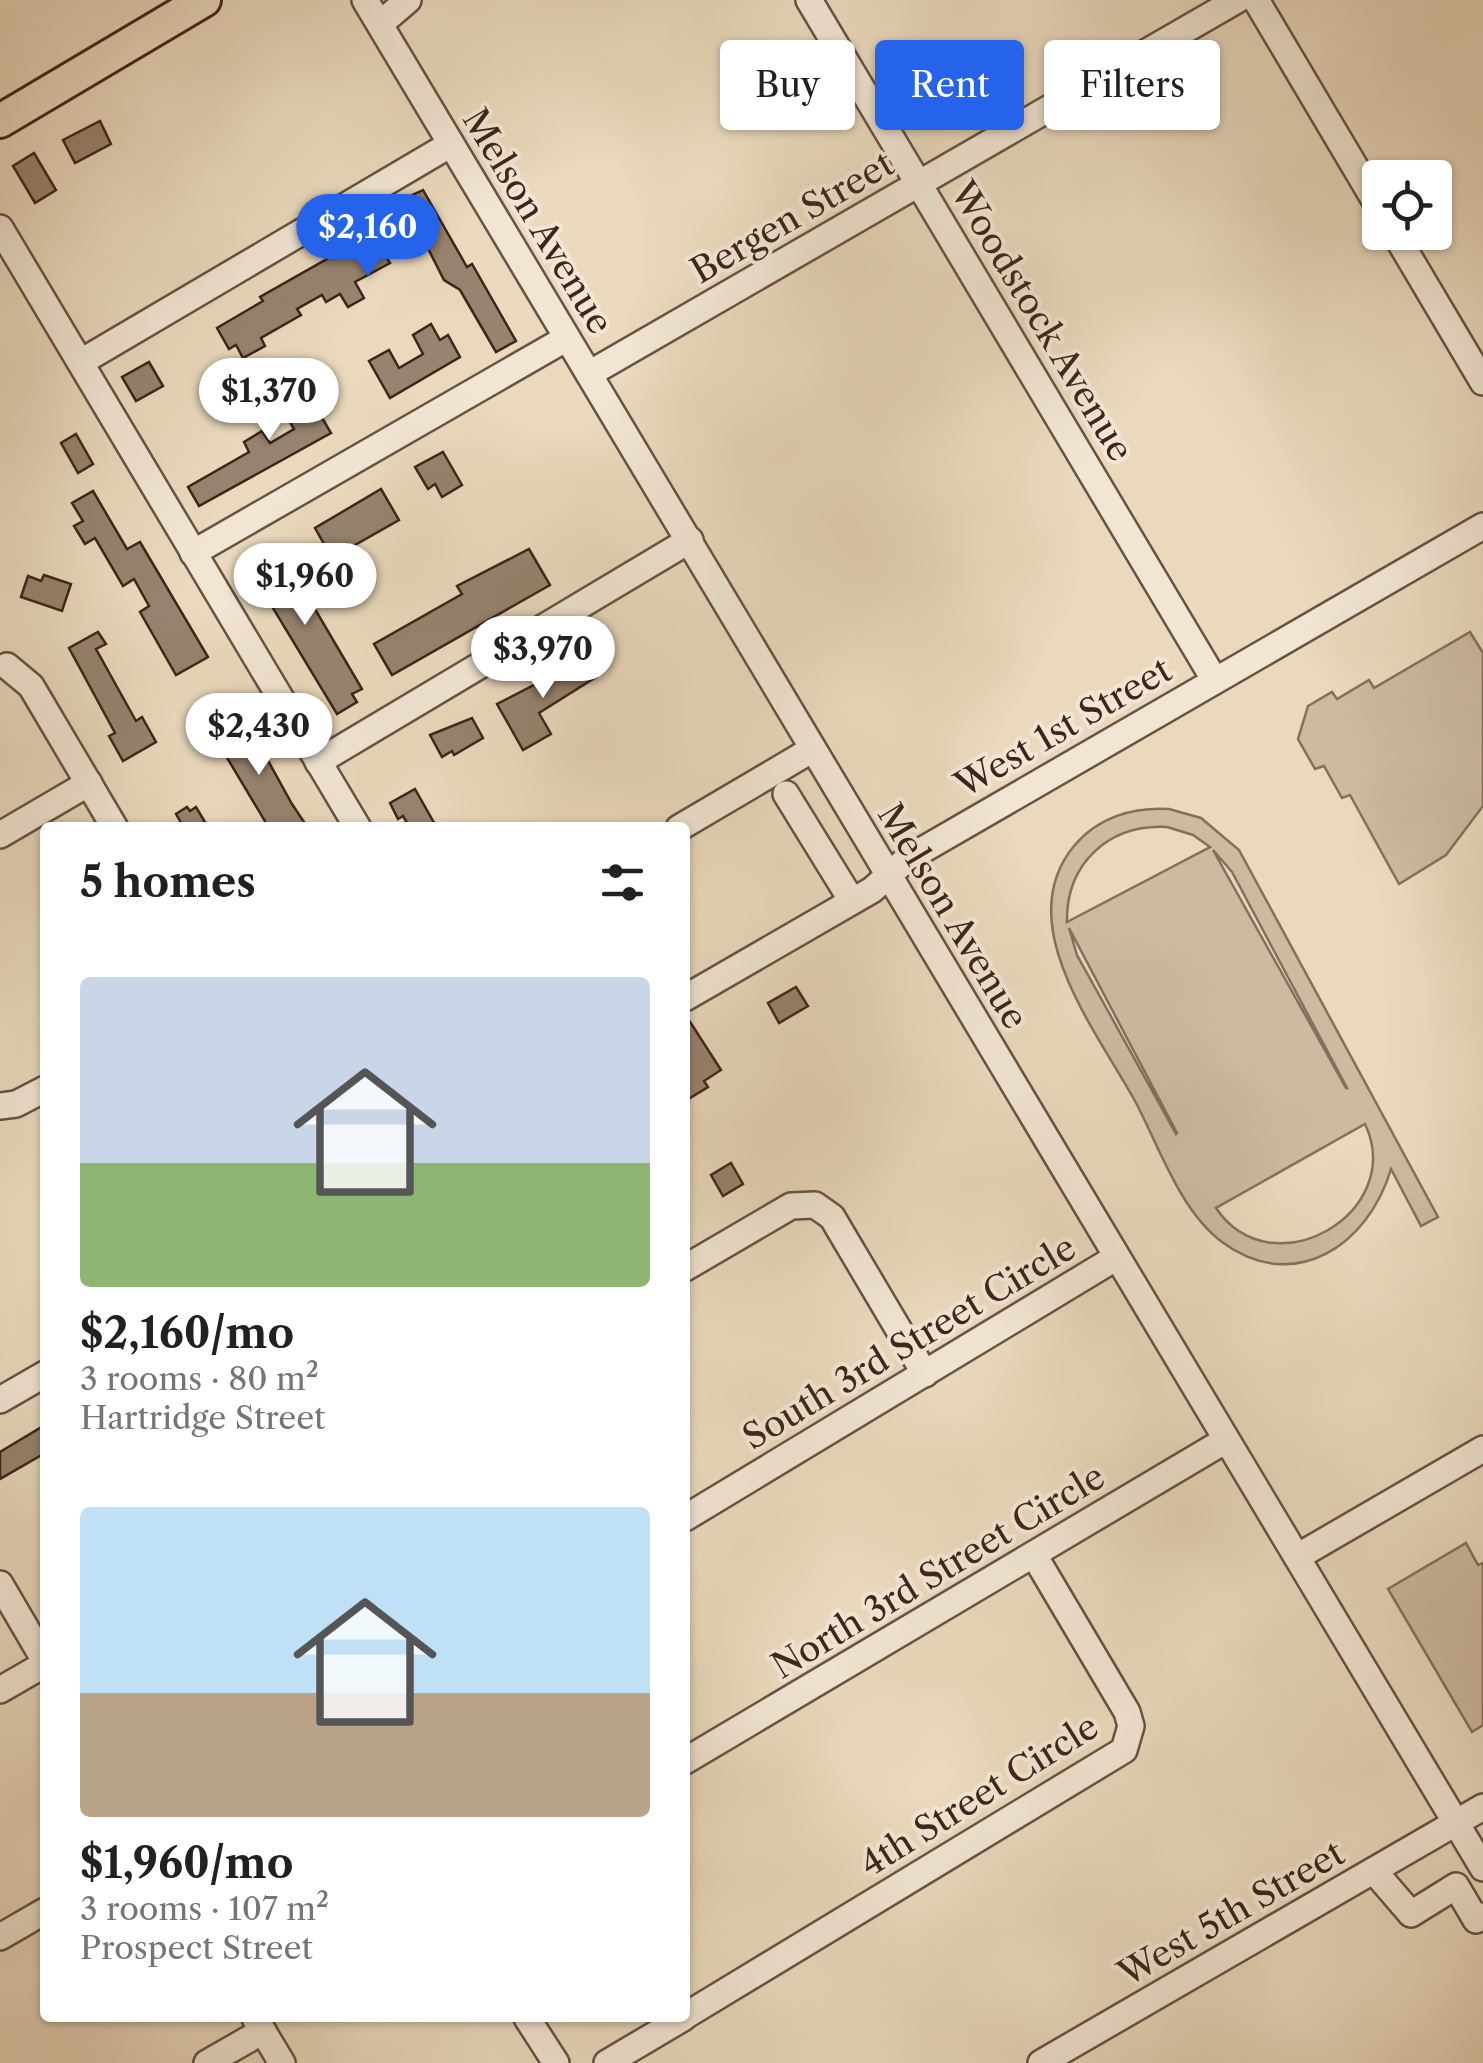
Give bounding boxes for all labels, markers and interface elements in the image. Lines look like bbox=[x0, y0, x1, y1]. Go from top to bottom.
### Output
chip: Buy bbox=[720, 40, 855, 130]
chip: Rent bbox=[875, 40, 1024, 130]
chip: Filters bbox=[1044, 40, 1220, 130]
street label: Melson Avenue bbox=[454, 100, 622, 342]
street label: Bergen Street bbox=[683, 141, 902, 292]
map controls bbox=[1362, 160, 1452, 250]
button: locate bbox=[1362, 160, 1452, 250]
street label: Woodstock Avenue bbox=[941, 172, 1142, 469]
pin: $2,160 bbox=[287, 194, 449, 279]
text: $2,160 bbox=[318, 207, 418, 246]
pin: $1,370 bbox=[188, 358, 350, 443]
text: $1,370 bbox=[221, 371, 317, 410]
pin: $1,960 bbox=[224, 543, 386, 628]
text: $1,960 bbox=[256, 556, 354, 595]
pin: $3,970 bbox=[462, 616, 624, 701]
text: $3,970 bbox=[493, 629, 593, 668]
street label: West 1st Street bbox=[946, 647, 1179, 807]
pin: $2,430 bbox=[178, 693, 340, 778]
text: $2,430 bbox=[208, 706, 311, 745]
street label: Melson Avenue bbox=[869, 795, 1037, 1037]
icon: filters bbox=[595, 855, 650, 910]
text: 5 homes bbox=[80, 856, 256, 908]
icon: home bbox=[275, 1042, 455, 1222]
street label: South 3rd Street Circle bbox=[735, 1226, 1083, 1458]
text: $2,160/mo bbox=[80, 1307, 294, 1359]
text: 3 rooms · 80 m² bbox=[80, 1359, 319, 1398]
text: Hartridge Street bbox=[80, 1398, 325, 1437]
street label: North 3rd Street Circle bbox=[764, 1455, 1112, 1687]
icon: home bbox=[275, 1572, 455, 1752]
street label: 4th Street Circle bbox=[852, 1705, 1106, 1885]
street label: West 5th Street bbox=[1110, 1831, 1352, 1995]
text: $1,960/mo bbox=[80, 1837, 293, 1889]
text: 3 rooms · 107 m² bbox=[80, 1889, 329, 1928]
text: Prospect Street bbox=[80, 1928, 313, 1967]

